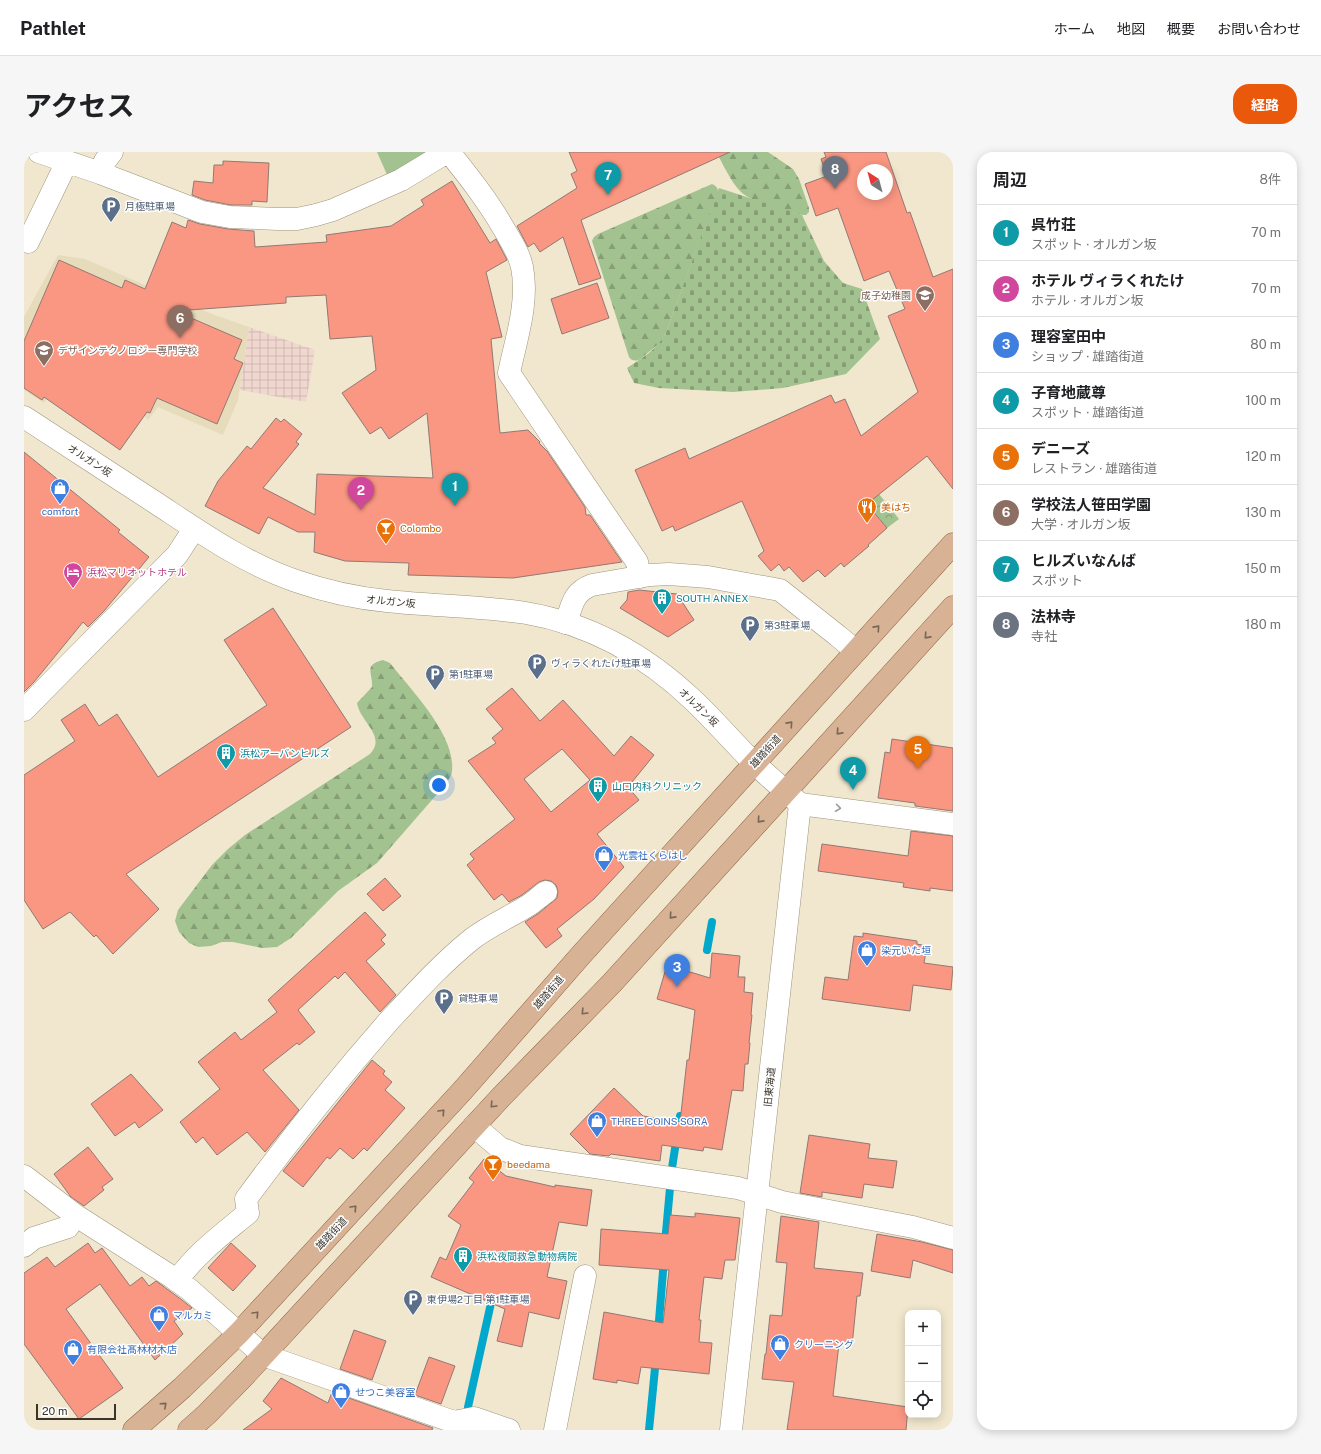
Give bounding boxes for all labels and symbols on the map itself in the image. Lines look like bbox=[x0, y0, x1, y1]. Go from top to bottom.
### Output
pin: 8 bbox=[822, 156, 848, 189]
pin: 7 bbox=[595, 162, 621, 195]
north arrow bbox=[857, 164, 893, 200]
parking icon: 月極駐車場 bbox=[100, 195, 122, 223]
place label: 月極駐車場 bbox=[125, 200, 175, 212]
school or university icon: 成子幼稚園 bbox=[914, 284, 936, 312]
place label: 成子幼稚園 bbox=[861, 289, 911, 301]
pin: 6 bbox=[167, 305, 193, 338]
school or university icon: デザインテクノロジー専門学校 bbox=[33, 339, 55, 367]
place label: デザインテクノロジー専門学校 bbox=[58, 344, 197, 356]
street label: オルガン坂 bbox=[66, 441, 114, 479]
pin: 1 bbox=[442, 473, 468, 506]
shop icon: comfort bbox=[49, 477, 71, 505]
pin: 2 bbox=[348, 477, 374, 510]
restaurant icon: 美はち bbox=[856, 496, 878, 524]
place label: 美はち bbox=[881, 501, 911, 513]
place label: comfort bbox=[42, 505, 78, 517]
bar icon: Colombo bbox=[375, 517, 397, 545]
place label: Colombo bbox=[400, 522, 442, 534]
hotel icon: 浜松マリオットホテル bbox=[62, 561, 84, 589]
place label: 浜松マリオットホテル bbox=[87, 566, 187, 578]
building icon: SOUTH ANNEX bbox=[651, 587, 673, 615]
street label: オルガン坂 bbox=[366, 592, 416, 610]
place label: SOUTH ANNEX bbox=[676, 592, 748, 604]
parking icon: 第3駐車場 bbox=[739, 614, 761, 642]
place label: 第3駐車場 bbox=[764, 619, 810, 631]
one-way arrow bbox=[873, 625, 880, 632]
one-way arrow bbox=[924, 631, 932, 639]
parking icon: ヴィラくれたけ駐車場 bbox=[526, 652, 548, 680]
place label: ヴィラくれたけ駐車場 bbox=[551, 657, 651, 669]
parking icon: 第1駐車場 bbox=[424, 663, 446, 691]
place label: 第1駐車場 bbox=[449, 668, 493, 680]
street label: オルガン坂 bbox=[677, 685, 721, 729]
one-way arrow bbox=[785, 721, 793, 729]
one-way arrow bbox=[837, 727, 844, 735]
street label: 雄踏街道 bbox=[747, 732, 783, 770]
pin: 5 bbox=[905, 736, 931, 769]
building icon: 浜松アーバンヒルズ bbox=[215, 742, 237, 770]
place label: 浜松アーバンヒルズ bbox=[240, 747, 330, 759]
pin: 4 bbox=[840, 757, 866, 790]
your location bbox=[429, 775, 449, 795]
building icon: 山口内科クリニック bbox=[587, 775, 609, 803]
place label: 山口内科クリニック bbox=[612, 780, 702, 792]
one-way arrow bbox=[835, 803, 841, 812]
one-way arrow bbox=[757, 815, 764, 823]
shop icon: 光雲社くらはし bbox=[593, 844, 615, 872]
place label: 光雲社くらはし bbox=[618, 849, 688, 861]
one-way arrow bbox=[670, 912, 677, 919]
shop icon: 染元いた垣 bbox=[856, 939, 878, 967]
place label: 染元いた垣 bbox=[881, 944, 931, 956]
pin: 3 bbox=[664, 954, 690, 987]
street label: 雄踏街道 bbox=[530, 973, 566, 1011]
parking icon: 貸駐車場 bbox=[433, 987, 455, 1015]
place label: 貸駐車場 bbox=[458, 992, 498, 1004]
one-way arrow bbox=[581, 1007, 589, 1015]
street label: 旧東海道 bbox=[761, 1066, 777, 1108]
one-way arrow bbox=[491, 1100, 498, 1108]
one-way arrow bbox=[437, 1109, 445, 1117]
shop icon: THREE COINS SORA bbox=[586, 1110, 608, 1138]
place label: THREE COINS SORA bbox=[611, 1115, 708, 1127]
bar icon: beedama bbox=[482, 1153, 504, 1181]
place label: beedama bbox=[507, 1158, 550, 1170]
one-way arrow bbox=[349, 1205, 357, 1213]
street label: 雄踏街道 bbox=[313, 1214, 349, 1252]
building icon: 浜松夜間救急動物病院 bbox=[452, 1245, 474, 1273]
place label: 浜松夜間救急動物病院 bbox=[477, 1250, 577, 1262]
parking icon: 東伊場2丁目 第1駐車場 bbox=[402, 1288, 424, 1316]
place label: 東伊場2丁目 第1駐車場 bbox=[427, 1293, 529, 1305]
shop icon: マルカミ bbox=[148, 1304, 170, 1332]
place label: マルカミ bbox=[173, 1309, 213, 1321]
one-way arrow bbox=[252, 1311, 259, 1319]
shop icon: クリーニング bbox=[769, 1333, 791, 1361]
shop icon: 有限会社髙林材木店 bbox=[62, 1338, 84, 1366]
place label: クリーニング bbox=[794, 1338, 854, 1350]
place label: 有限会社髙林材木店 bbox=[87, 1343, 177, 1355]
shop icon: せつこ美容室 bbox=[330, 1381, 352, 1409]
place label: せつこ美容室 bbox=[355, 1386, 415, 1398]
scale bar bbox=[36, 1402, 116, 1421]
one-way arrow bbox=[159, 1403, 166, 1410]

